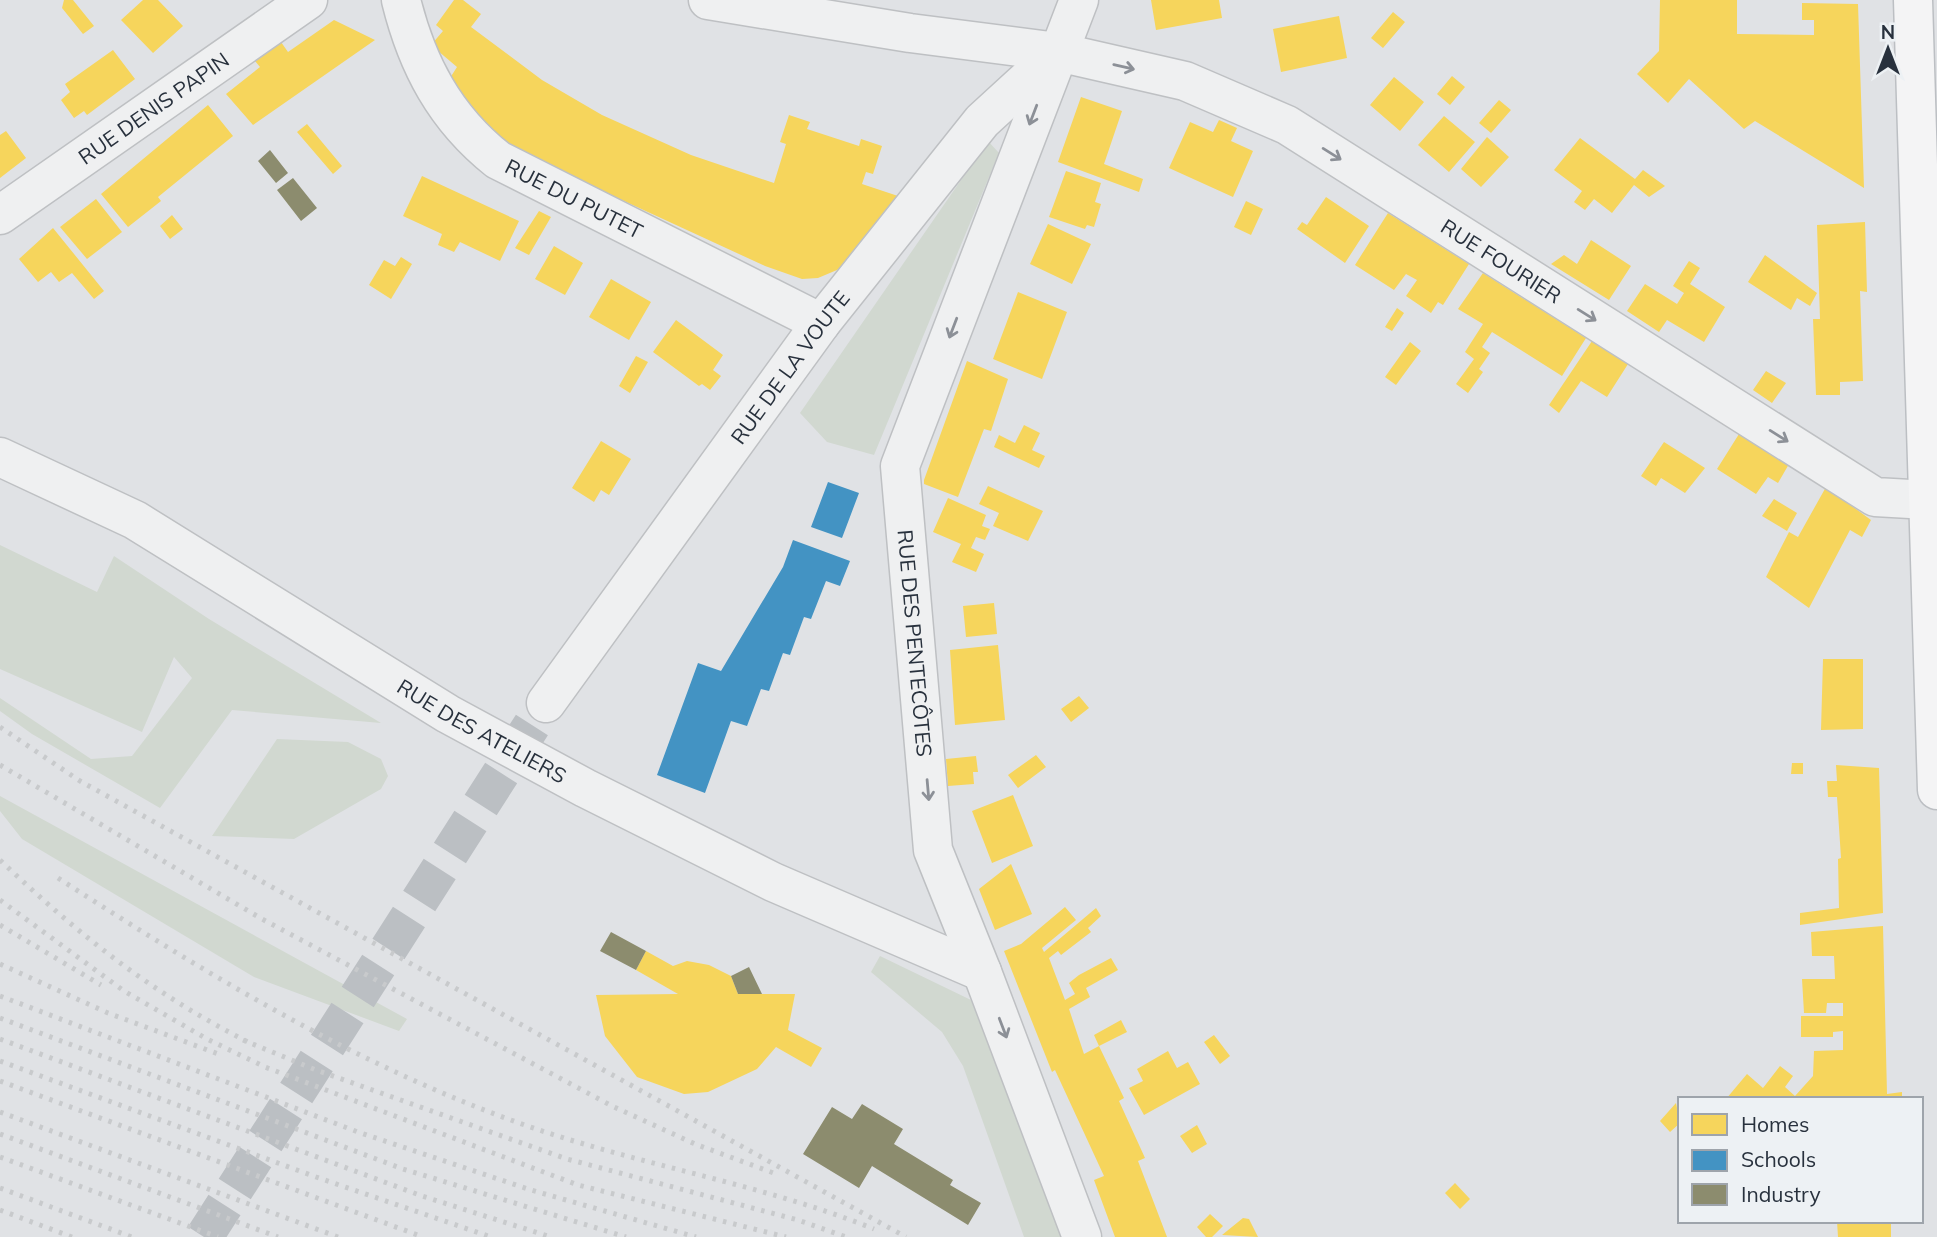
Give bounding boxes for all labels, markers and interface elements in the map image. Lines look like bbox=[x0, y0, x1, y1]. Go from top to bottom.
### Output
north arrow bbox=[1853, 14, 1923, 84]
text: N bbox=[1881, 20, 1895, 44]
street label: RUE DENIS PAPIN bbox=[73, 46, 234, 170]
one-way arrow bbox=[1112, 61, 1135, 74]
one-way arrow bbox=[1026, 104, 1039, 126]
one-way arrow bbox=[1322, 148, 1342, 162]
street label: RUE DU PUTET bbox=[501, 153, 647, 244]
street label: RUE FOURIER bbox=[1436, 213, 1567, 308]
street label: RUE DE LA VOUTE bbox=[725, 285, 855, 449]
one-way arrow bbox=[1577, 307, 1596, 322]
one-way arrow bbox=[945, 317, 958, 339]
one-way arrow bbox=[1769, 430, 1789, 444]
street label: RUE DES PENTECÔTES bbox=[893, 528, 938, 758]
street label: RUE DES ATELIERS bbox=[393, 673, 571, 789]
one-way arrow bbox=[921, 778, 934, 801]
one-way arrow bbox=[998, 1017, 1011, 1039]
legend bbox=[1678, 1097, 1923, 1223]
text: Homes bbox=[1741, 1111, 1809, 1137]
text: Schools bbox=[1741, 1146, 1816, 1172]
text: Industry bbox=[1741, 1181, 1821, 1207]

